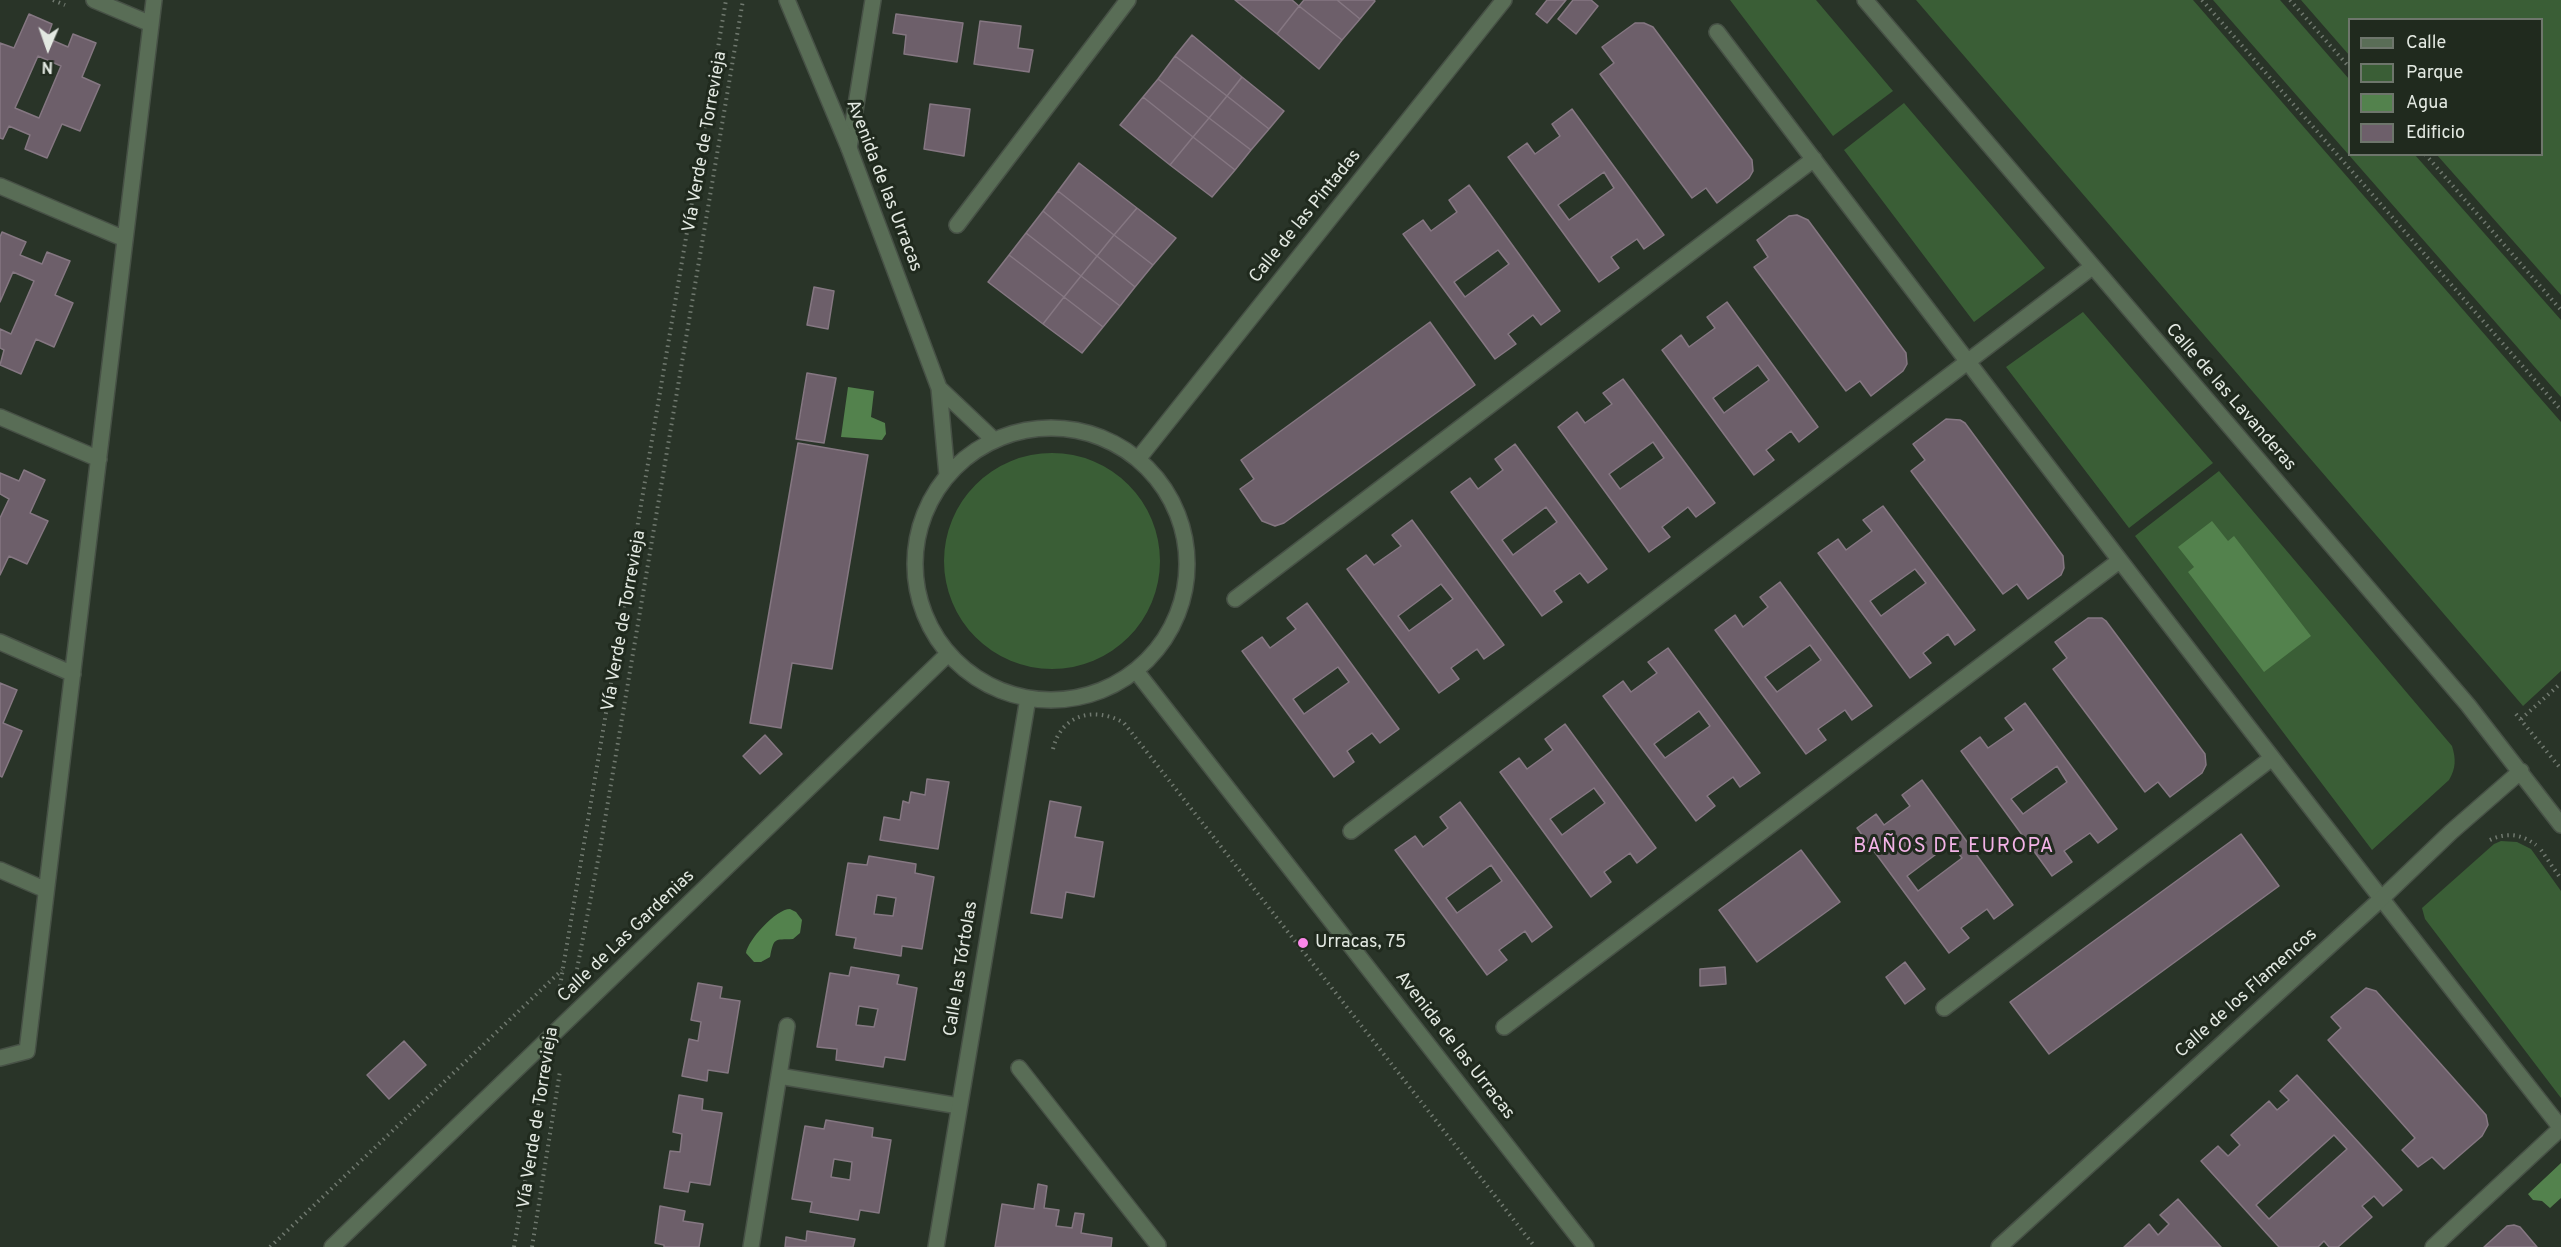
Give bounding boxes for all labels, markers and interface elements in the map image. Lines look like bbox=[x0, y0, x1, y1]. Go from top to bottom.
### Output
north arrow bbox=[18, 18, 78, 78]
legend bbox=[2348, 18, 2543, 156]
text: Calle bbox=[2406, 32, 2446, 55]
street label: Vía Verde de Torrevieja bbox=[679, 50, 733, 234]
text: N bbox=[41, 56, 53, 76]
text: Parque bbox=[2406, 62, 2463, 85]
text: Agua bbox=[2406, 92, 2448, 115]
street label: Avenida de las Urracas bbox=[840, 97, 926, 275]
text: Edificio bbox=[2406, 122, 2465, 145]
street label: Calle de las Pintadas bbox=[1246, 146, 1366, 288]
street label: Calle de las Lavanderas bbox=[2160, 320, 2300, 476]
street label: Vía Verde de Torrevieja bbox=[598, 529, 652, 713]
district label: BAÑOS DE EUROPA bbox=[1853, 836, 2055, 860]
street label: Calle de Las Gardenias bbox=[554, 866, 700, 1008]
street label: Calle las Tórtolas bbox=[941, 900, 983, 1038]
street label: Calle de los Flamencos bbox=[2172, 925, 2322, 1063]
place label: Urracas, 75 bbox=[1315, 932, 1406, 954]
marker: Urracas, 75 bbox=[1296, 936, 1310, 950]
street label: Avenida de las Urracas bbox=[1389, 968, 1519, 1124]
street label: Vía Verde de Torrevieja bbox=[514, 1026, 564, 1210]

